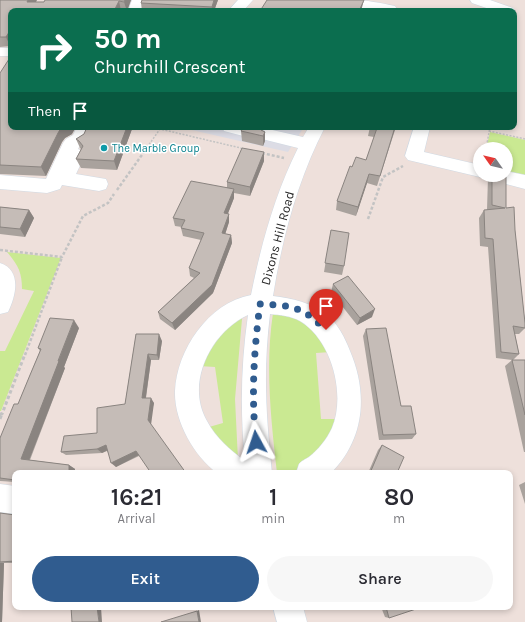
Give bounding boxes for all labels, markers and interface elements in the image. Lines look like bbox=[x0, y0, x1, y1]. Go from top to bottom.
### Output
text: 50 m bbox=[94, 22, 162, 55]
icon: right bbox=[28, 24, 80, 76]
text: Churchill Crescent bbox=[94, 56, 246, 78]
icon: arrive bbox=[69, 100, 91, 122]
text: Then bbox=[28, 102, 61, 120]
place label: The Marble Group bbox=[112, 142, 200, 155]
north arrow bbox=[473, 142, 513, 182]
map controls bbox=[473, 142, 513, 182]
marker: The Marble Group bbox=[99, 143, 109, 153]
street label: Dixons Hill Road bbox=[258, 189, 297, 287]
pin bbox=[309, 289, 343, 330]
icon: arrive bbox=[315, 295, 337, 317]
position arrow bbox=[235, 421, 277, 463]
text: 16:21 bbox=[111, 483, 162, 511]
text: 1 bbox=[269, 483, 277, 511]
text: 80 bbox=[384, 483, 414, 511]
text: Arrival bbox=[118, 511, 156, 526]
text: min bbox=[261, 511, 285, 526]
text: m bbox=[393, 511, 405, 526]
button: Exit bbox=[32, 556, 259, 602]
button: Share bbox=[267, 556, 493, 602]

